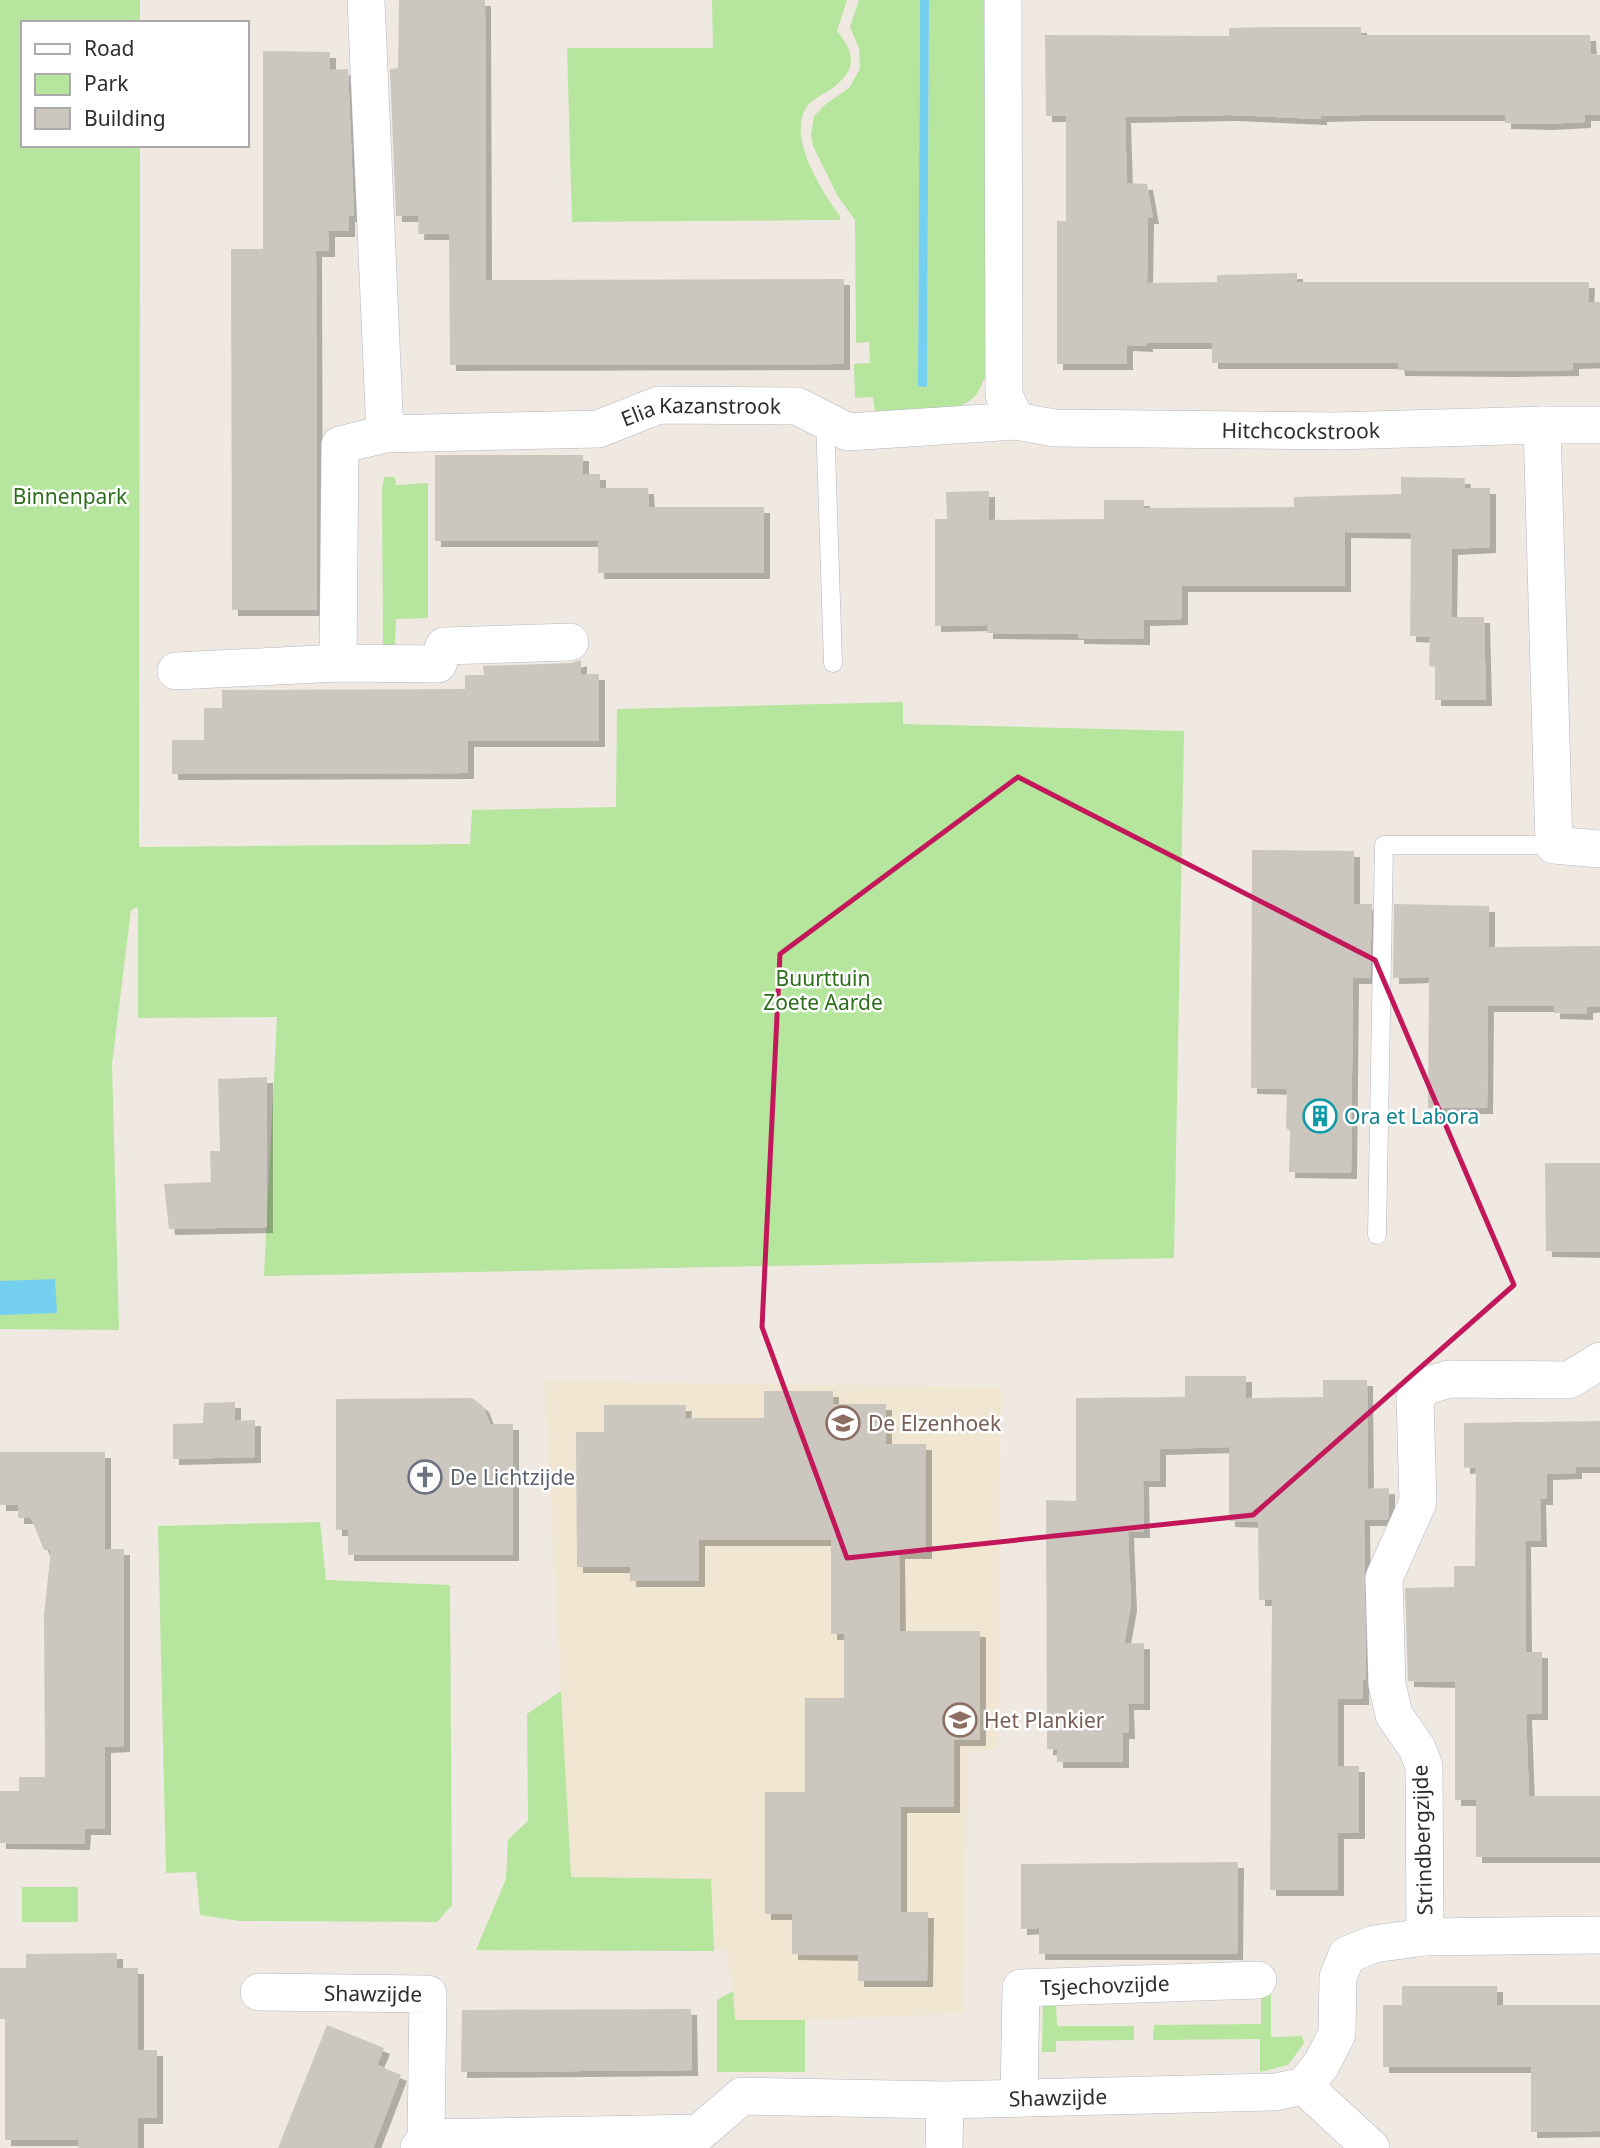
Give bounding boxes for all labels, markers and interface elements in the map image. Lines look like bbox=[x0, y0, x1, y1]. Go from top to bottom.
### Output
legend bbox=[21, 21, 248, 147]
text: Road bbox=[84, 34, 134, 62]
text: Park bbox=[84, 69, 129, 97]
text: Building bbox=[84, 104, 166, 132]
street label: Elia Kazanstrook bbox=[617, 391, 782, 433]
street label: Hitchcockstrook bbox=[1221, 416, 1381, 445]
park label: Binnenpark bbox=[13, 482, 128, 510]
park label: Buurttuin Zoete Aarde bbox=[763, 964, 883, 1016]
building icon: Ora et Labora bbox=[1301, 1097, 1339, 1135]
place label: Ora et Labora bbox=[1344, 1102, 1479, 1130]
school or university icon: De Elzenhoek bbox=[824, 1404, 862, 1442]
place label: De Elzenhoek bbox=[868, 1409, 1002, 1437]
church icon: De Lichtzijde bbox=[406, 1458, 444, 1496]
place label: De Lichtzijde bbox=[450, 1463, 575, 1491]
school or university icon: Het Plankier bbox=[941, 1701, 979, 1739]
place label: Het Plankier bbox=[984, 1706, 1105, 1734]
street label: Strindbergzijde bbox=[1405, 1764, 1439, 1916]
street label: Tsjechovzijde bbox=[1040, 1969, 1170, 2001]
street label: Shawzijde bbox=[324, 1979, 422, 2008]
street label: Shawzijde bbox=[1008, 2082, 1107, 2112]

